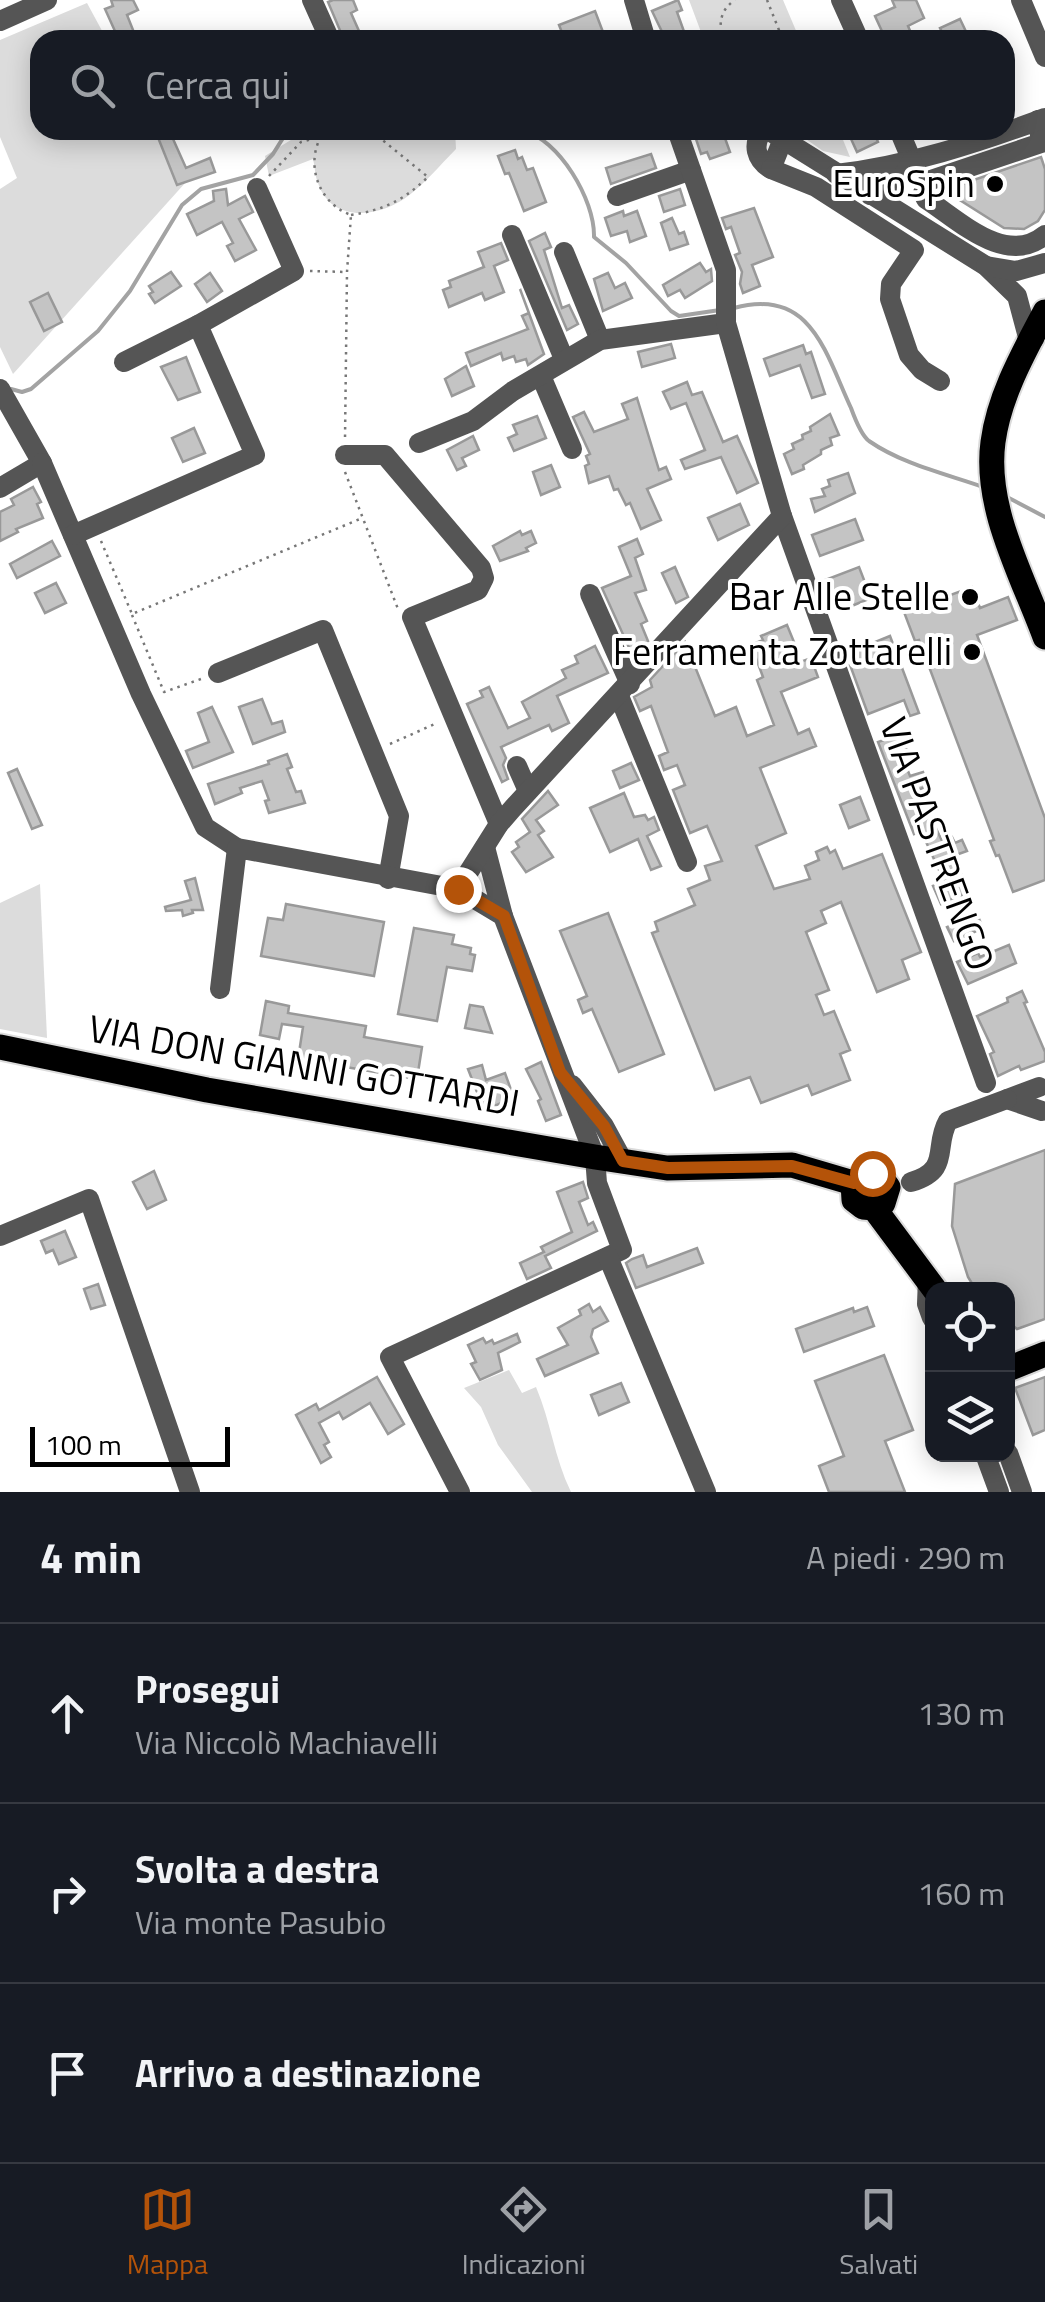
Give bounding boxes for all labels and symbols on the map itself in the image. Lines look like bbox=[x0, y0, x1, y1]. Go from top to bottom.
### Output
place label: EuroSpin bbox=[832, 154, 975, 212]
marker: EuroSpin bbox=[984, 173, 1006, 195]
place label: Bar Alle Stelle bbox=[729, 567, 950, 625]
marker: Bar Alle Stelle bbox=[959, 586, 981, 608]
place label: Ferramenta Zottarelli bbox=[613, 622, 952, 680]
marker: Ferramenta Zottarelli bbox=[961, 641, 983, 663]
street label: VIA PASTRENGO bbox=[865, 709, 1011, 978]
route end bbox=[436, 867, 482, 913]
street label: VIA DON GIANNI GOTTARDI bbox=[84, 999, 524, 1131]
route start bbox=[850, 1151, 896, 1197]
scale bar bbox=[30, 1422, 230, 1466]

